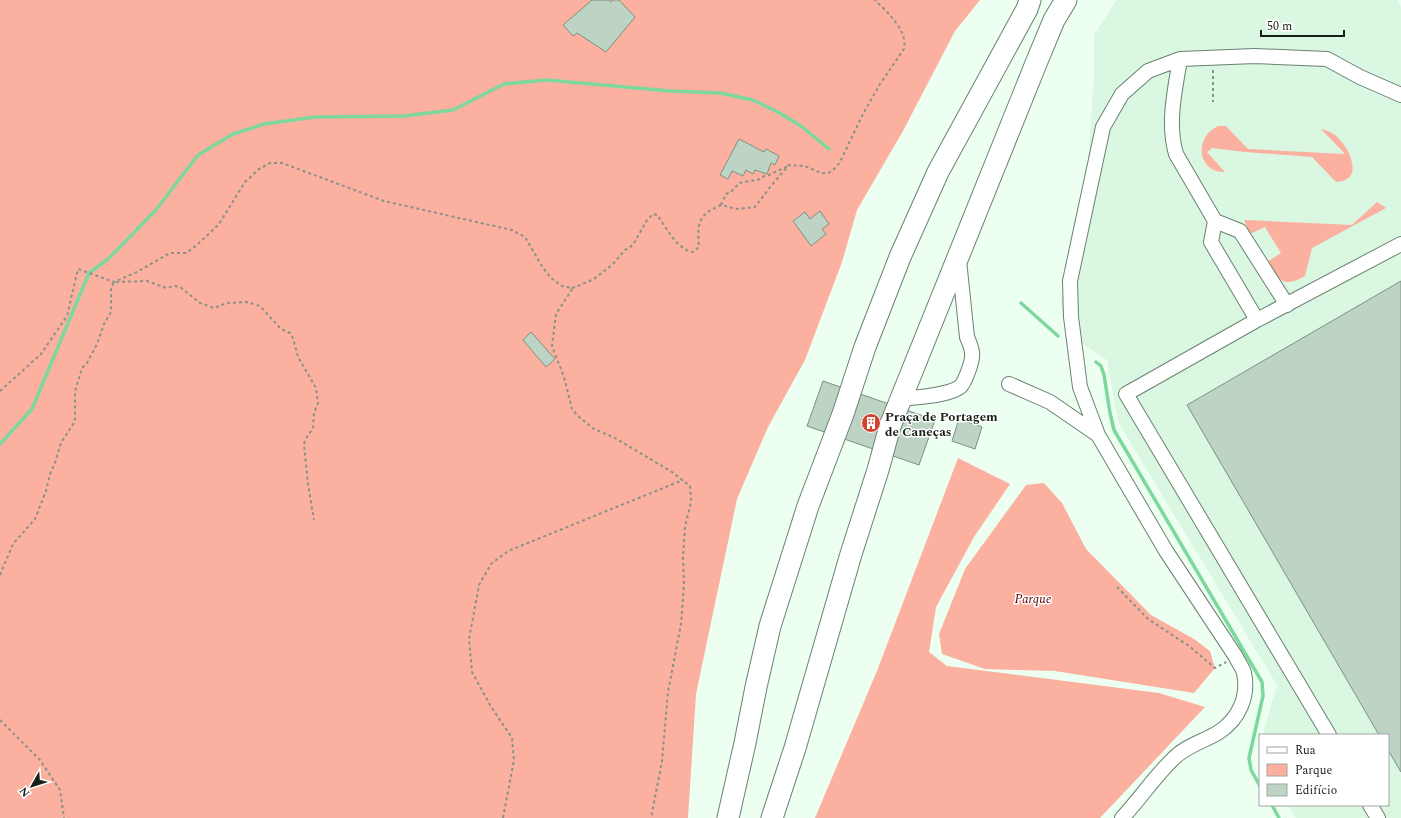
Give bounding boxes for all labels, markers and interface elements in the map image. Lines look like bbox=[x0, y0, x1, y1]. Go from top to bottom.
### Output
scale bar bbox=[1261, 12, 1344, 38]
text: 50 m bbox=[1267, 17, 1292, 36]
place label: Praça de Portagem de Caneças bbox=[885, 407, 998, 442]
building icon: Praça de Portagem de Caneças bbox=[860, 412, 882, 434]
park label: Parque bbox=[1014, 589, 1052, 609]
legend bbox=[1259, 734, 1389, 806]
text: Rua bbox=[1295, 741, 1316, 760]
text: Parque bbox=[1295, 761, 1332, 780]
north arrow bbox=[12, 766, 52, 806]
text: Edifício bbox=[1295, 781, 1337, 800]
text: N bbox=[15, 783, 34, 801]

